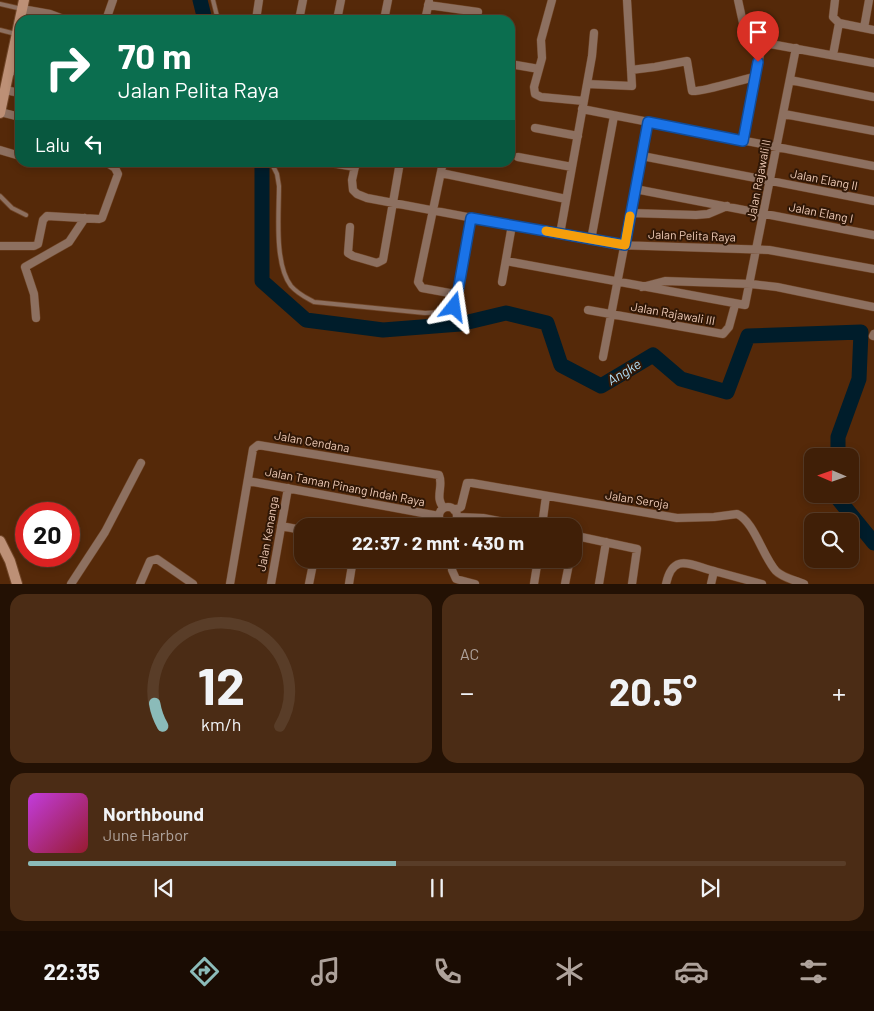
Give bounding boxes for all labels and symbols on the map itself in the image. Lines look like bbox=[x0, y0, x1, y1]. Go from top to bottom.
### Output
pin bbox=[737, 11, 779, 62]
street label: Jalan Rajawali II bbox=[743, 138, 773, 222]
street label: Jalan Elang II bbox=[789, 166, 859, 192]
street label: Jalan Elang I bbox=[788, 199, 855, 225]
street label: Jalan Pelita Raya bbox=[648, 226, 736, 244]
position arrow bbox=[427, 280, 479, 332]
street label: Jalan Rajawali III bbox=[630, 299, 716, 327]
water label: Angke bbox=[604, 355, 644, 388]
street label: Jalan Cendana bbox=[273, 428, 351, 455]
north arrow bbox=[804, 448, 859, 502]
street label: Jalan Taman Pinang Indah Raya bbox=[264, 464, 426, 508]
street label: Jalan Seroja bbox=[604, 487, 670, 511]
street label: Jalan Kenanga bbox=[254, 495, 281, 572]
speed limit sign: 20 bbox=[15, 502, 80, 567]

